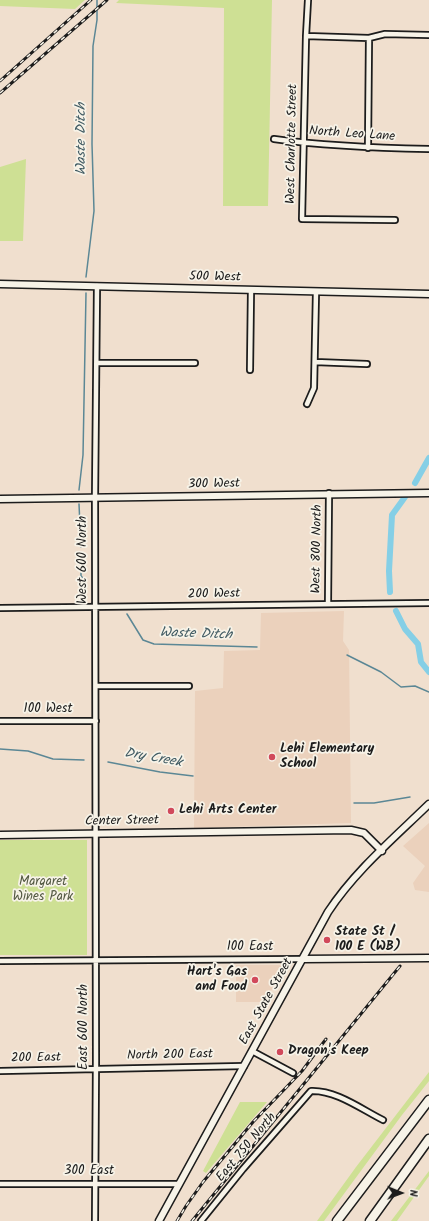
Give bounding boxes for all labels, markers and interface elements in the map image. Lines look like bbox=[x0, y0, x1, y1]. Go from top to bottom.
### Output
street label: West Charlotte Street bbox=[284, 84, 302, 204]
water label: Waste Ditch bbox=[75, 103, 91, 175]
street label: North Leo Lane bbox=[308, 124, 396, 146]
street label: 500 West bbox=[189, 270, 241, 286]
street label: 300 West bbox=[188, 477, 240, 493]
street label: West 800 North bbox=[309, 504, 327, 594]
street label: West 600 North bbox=[76, 516, 92, 604]
street label: 200 West bbox=[188, 587, 240, 603]
water label: Waste Ditch bbox=[160, 625, 232, 645]
street label: 100 West bbox=[24, 702, 72, 718]
place label: Lehi Elementary School bbox=[280, 742, 374, 773]
water label: Dry Creek bbox=[123, 746, 183, 772]
marker: Lehi Elementary School bbox=[267, 752, 277, 762]
place label: Lehi Arts Center bbox=[179, 803, 276, 819]
marker: Lehi Arts Center bbox=[166, 806, 176, 816]
street label: Center Street bbox=[85, 814, 159, 830]
park label: Margaret Wines Park bbox=[13, 875, 73, 906]
place label: State St / 100 E (WB) bbox=[335, 925, 401, 956]
marker: State St / 100 E (WB) bbox=[322, 935, 332, 945]
street label: 100 East bbox=[227, 940, 273, 956]
street label: East State Street bbox=[237, 956, 297, 1048]
place label: Hart's Gas and Food bbox=[187, 965, 247, 996]
marker: Hart's Gas and Food bbox=[250, 975, 260, 985]
street label: East 600 North bbox=[77, 984, 93, 1070]
place label: Dragon's Keep bbox=[288, 1044, 369, 1060]
street label: North 200 East bbox=[127, 1047, 213, 1065]
marker: Dragon's Keep bbox=[275, 1047, 285, 1057]
street label: 200 East bbox=[11, 1051, 61, 1067]
street label: East 750 North bbox=[214, 1110, 280, 1186]
street label: 300 East bbox=[64, 1164, 114, 1180]
north arrow bbox=[381, 1173, 421, 1213]
text: N bbox=[404, 1190, 422, 1197]

